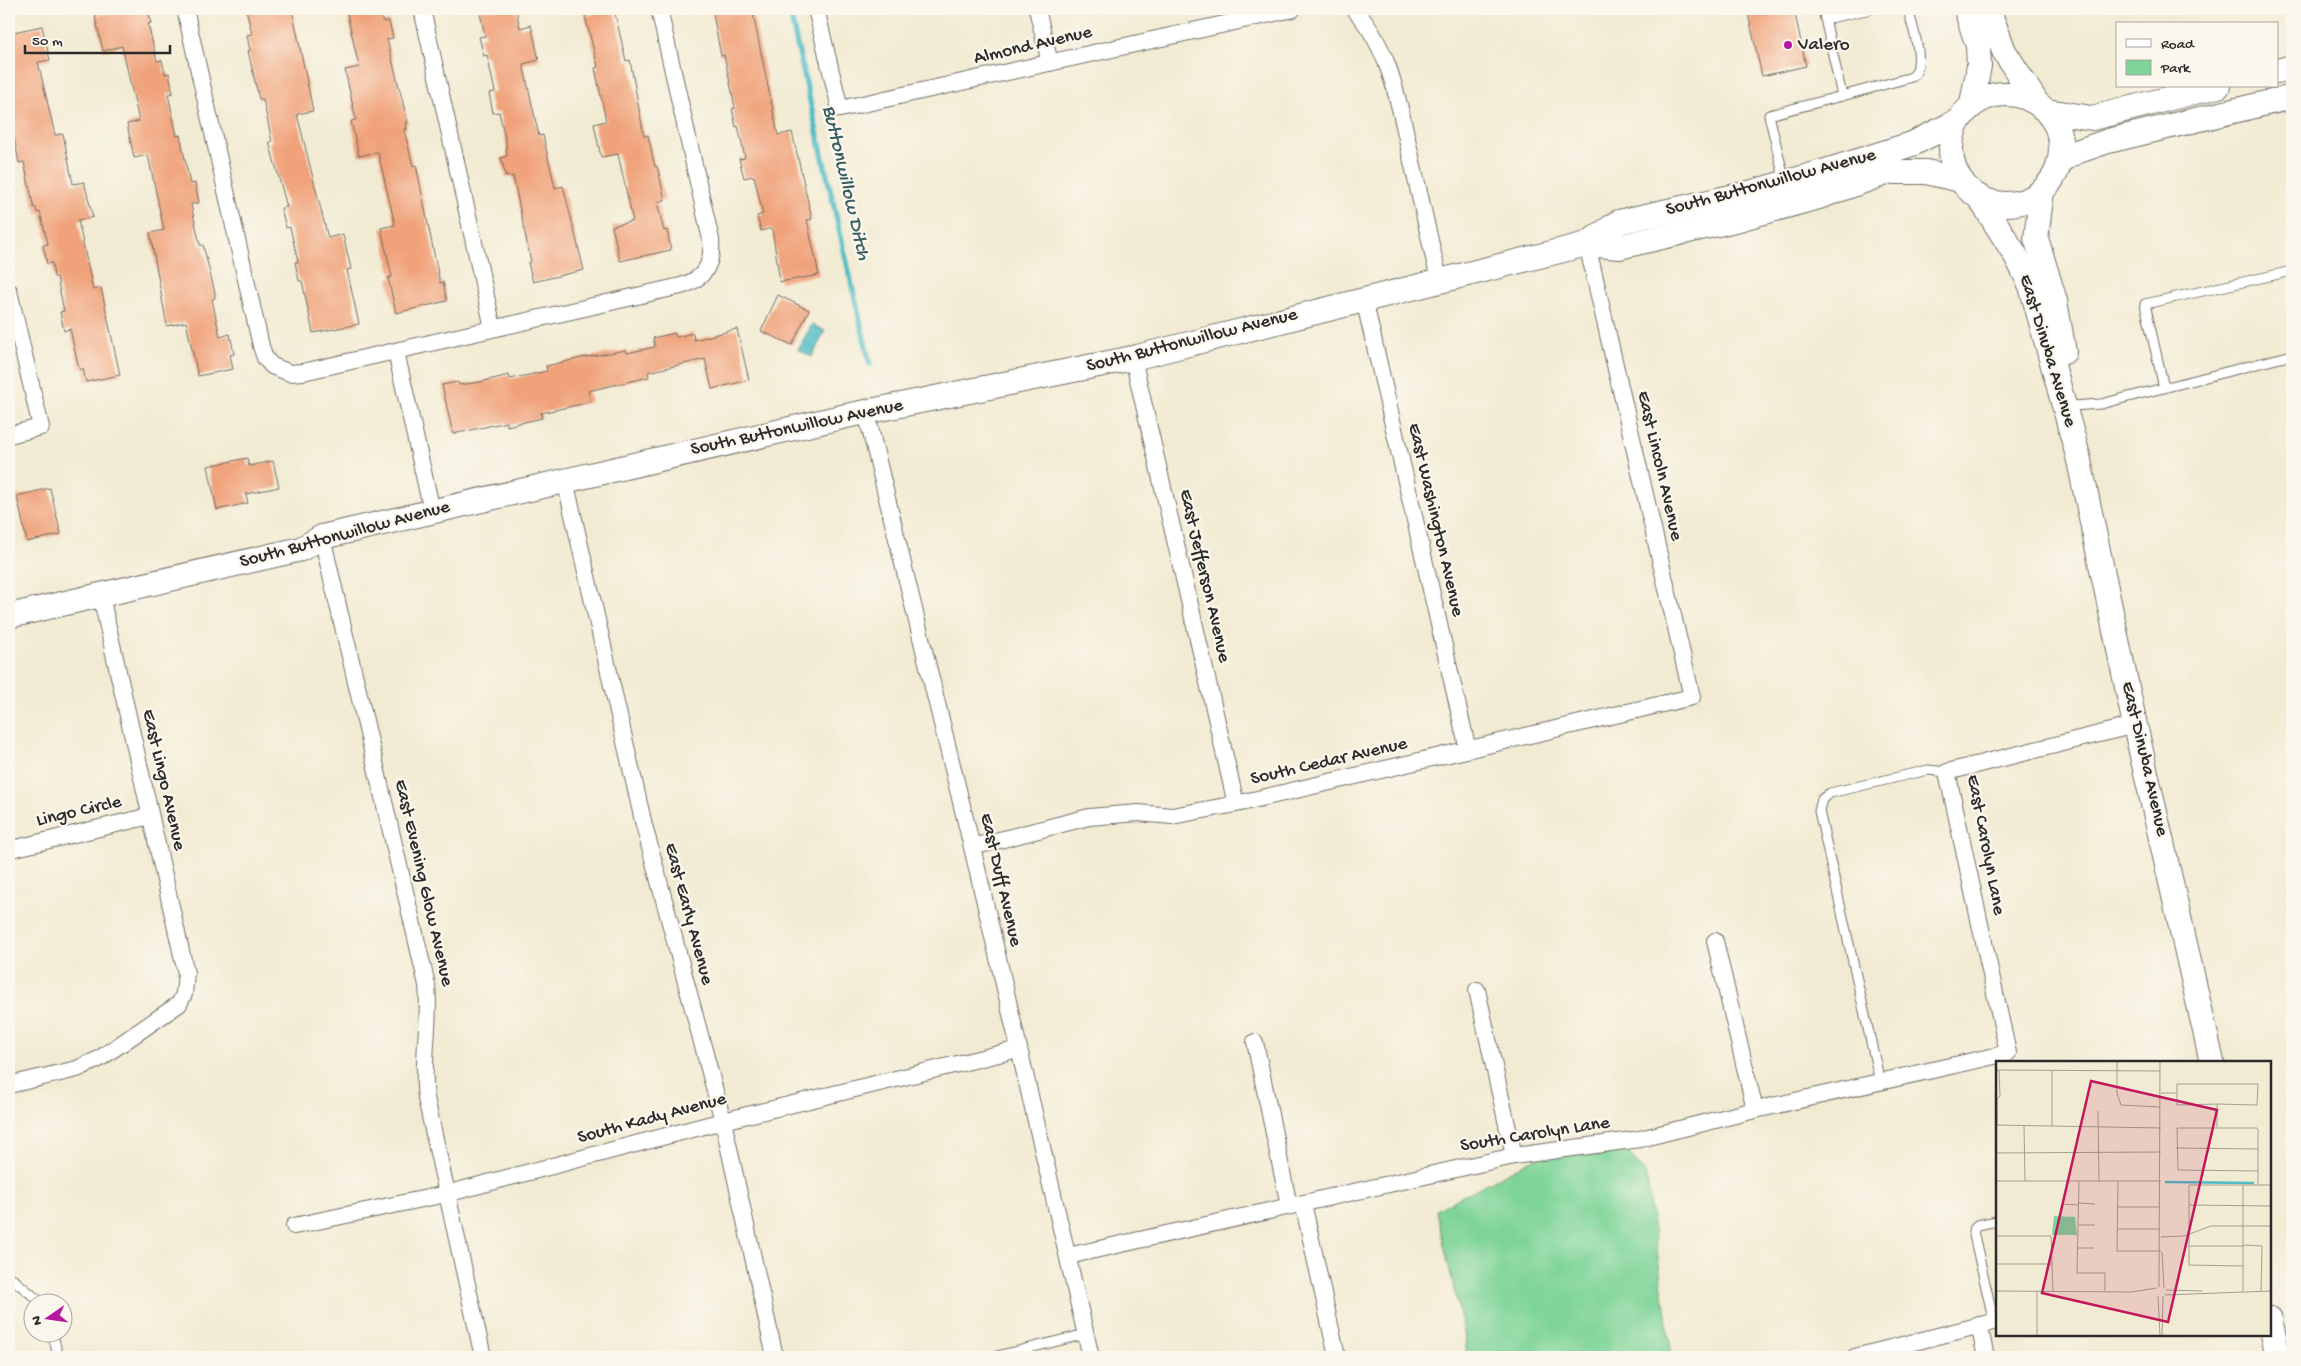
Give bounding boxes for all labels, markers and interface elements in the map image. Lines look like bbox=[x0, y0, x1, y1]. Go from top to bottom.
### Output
street label: Almond Avenue bbox=[972, 21, 1094, 71]
scale bar bbox=[25, 22, 170, 54]
legend bbox=[2116, 22, 2278, 88]
text: 50 m bbox=[32, 33, 63, 51]
place label: Valero bbox=[1797, 34, 1850, 57]
text: Road bbox=[2161, 36, 2195, 54]
marker: Valero bbox=[1782, 39, 1794, 51]
text: Park bbox=[2160, 60, 2191, 78]
water label: Buttonwillow Ditch bbox=[816, 103, 874, 263]
street label: South Buttonwillow Avenue bbox=[1663, 144, 1879, 222]
street label: East Dinuba Avenue bbox=[2013, 272, 2081, 430]
street label: South Buttonwillow Avenue bbox=[1084, 304, 1300, 378]
street label: East Lincoln Avenue bbox=[1631, 389, 1687, 543]
street label: South Buttonwillow Avenue bbox=[689, 394, 905, 462]
street label: East Washington Avenue bbox=[1402, 421, 1468, 619]
street label: East Jefferson Avenue bbox=[1173, 487, 1235, 665]
street label: South Buttonwillow Avenue bbox=[237, 496, 453, 574]
street label: East Dinuba Avenue bbox=[2115, 679, 2173, 839]
street label: East Lingo Avenue bbox=[136, 707, 190, 853]
street label: South Cedar Avenue bbox=[1248, 733, 1410, 791]
street label: East Carolyn Lane bbox=[1960, 773, 2010, 917]
street label: East Evening Glow Avenue bbox=[388, 777, 458, 989]
street label: Lingo Circle bbox=[34, 791, 124, 833]
street label: East Duff Avenue bbox=[973, 811, 1027, 949]
street label: East Early Avenue bbox=[658, 841, 718, 988]
inset map bbox=[1996, 1061, 2271, 1336]
street label: South Kady Avenue bbox=[575, 1088, 729, 1150]
street label: South Carolyn Lane bbox=[1459, 1112, 1612, 1158]
north arrow bbox=[22, 1294, 72, 1344]
text: N bbox=[28, 1314, 47, 1327]

